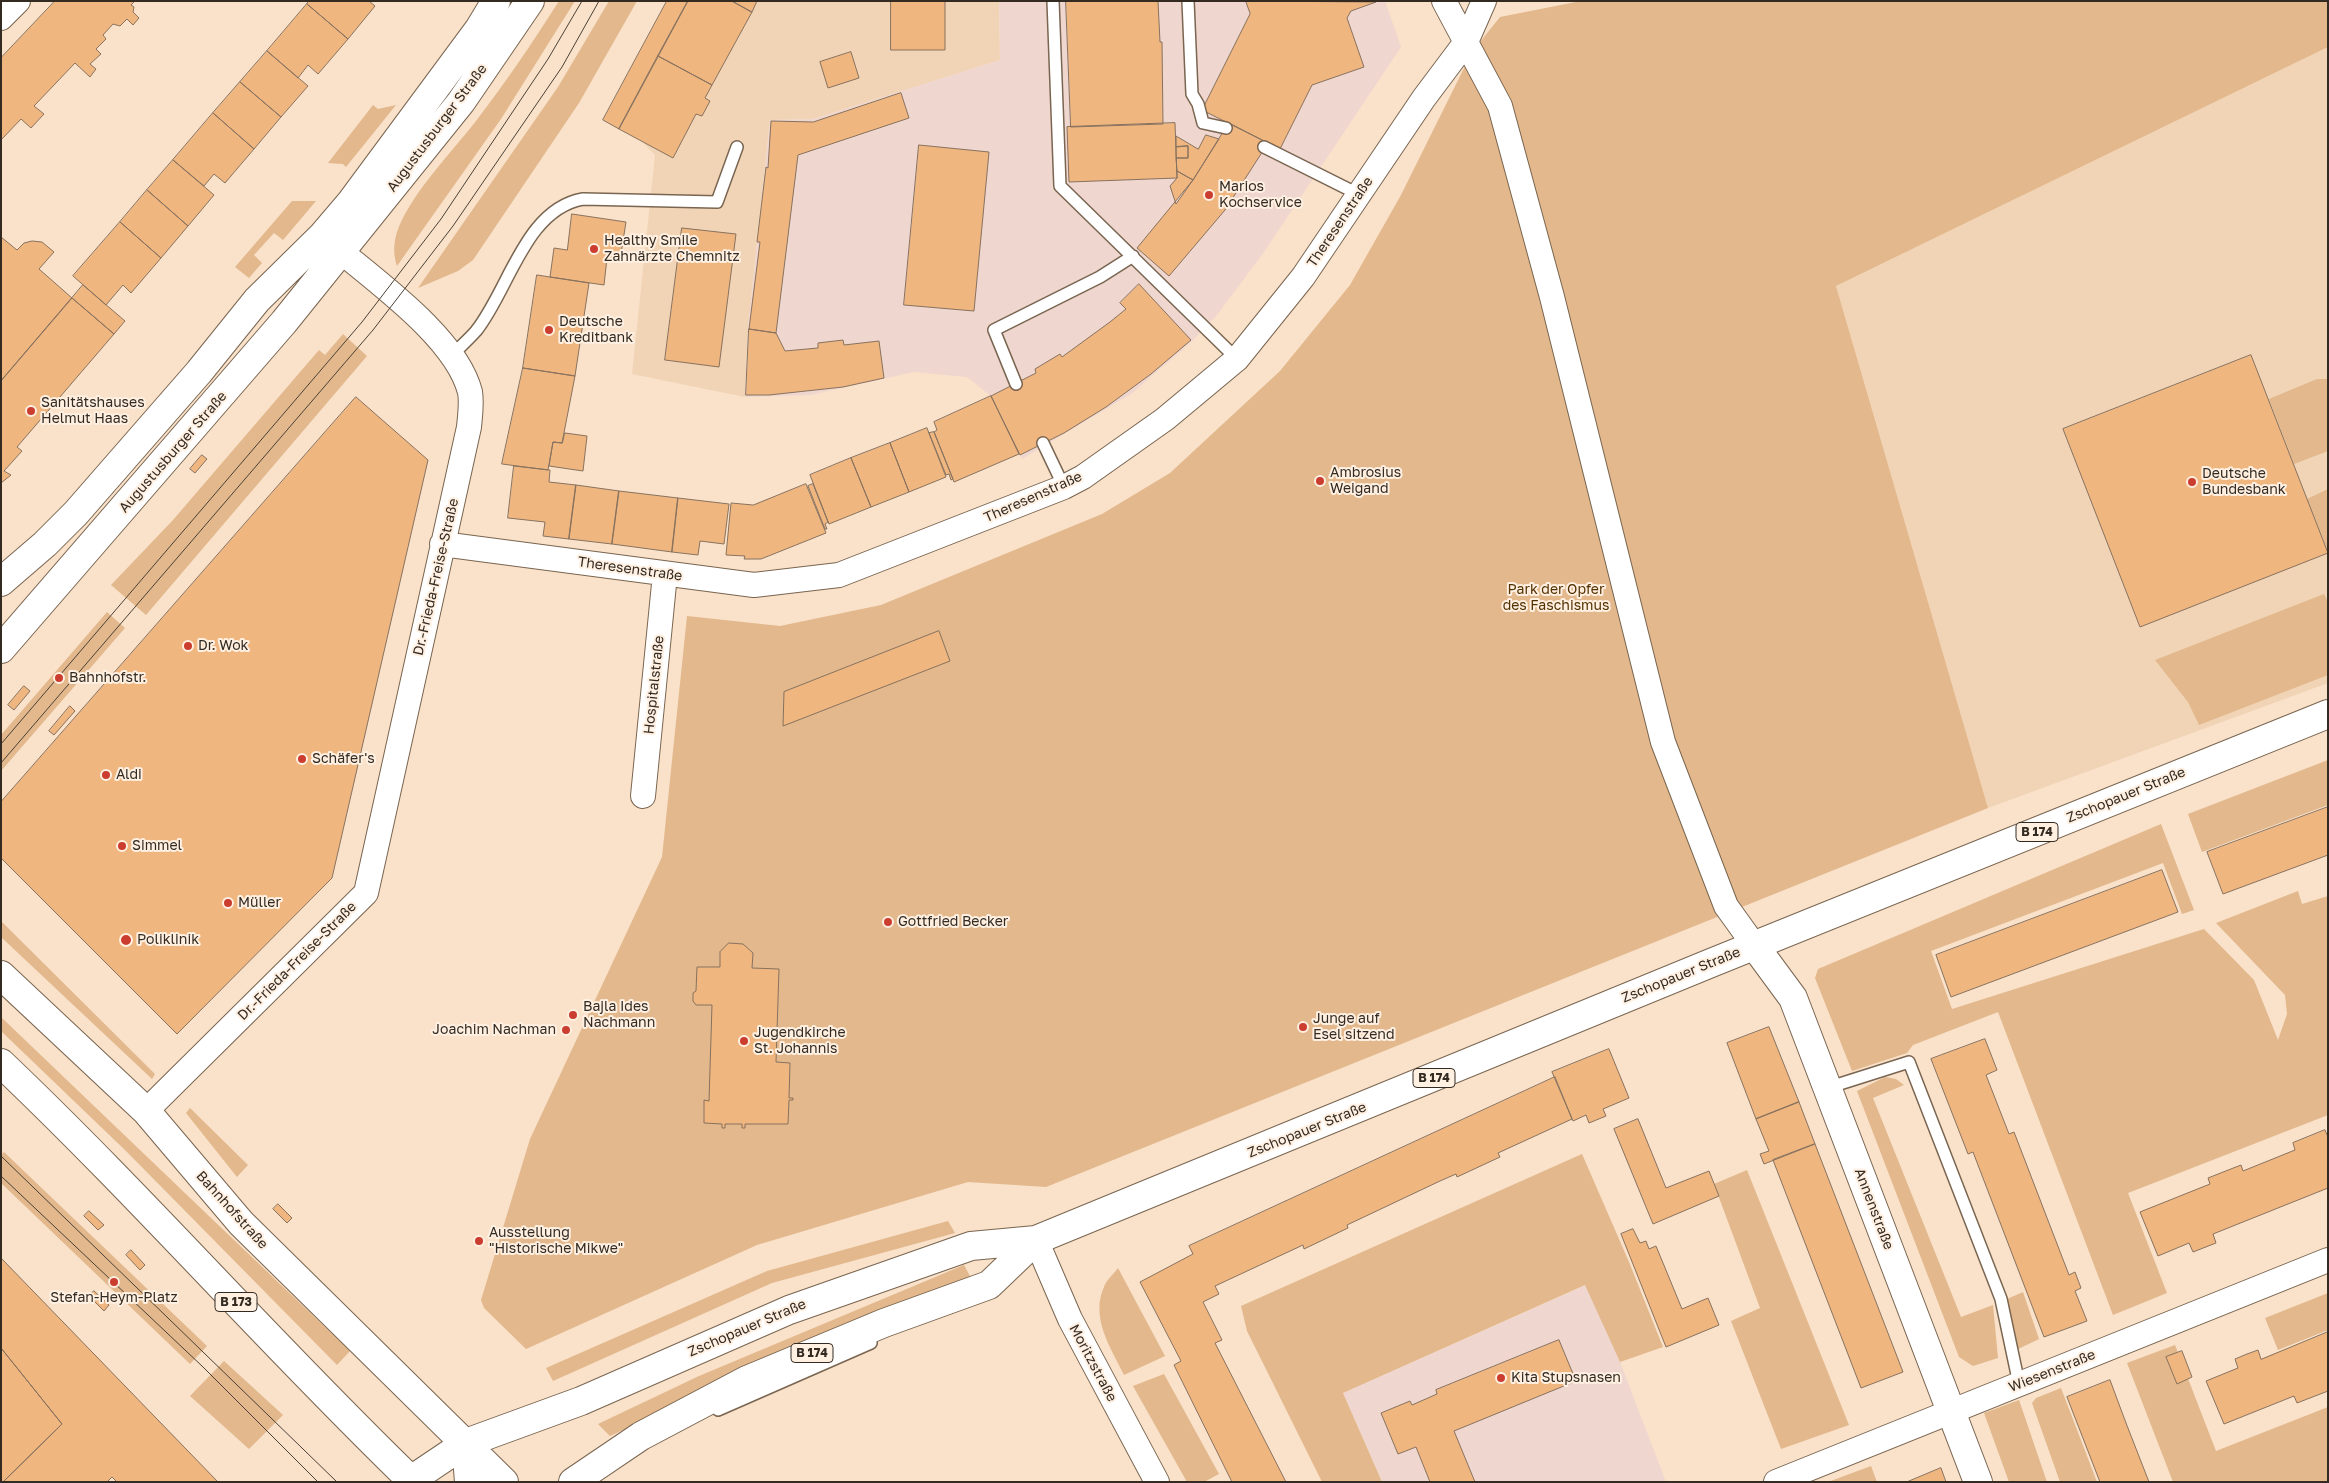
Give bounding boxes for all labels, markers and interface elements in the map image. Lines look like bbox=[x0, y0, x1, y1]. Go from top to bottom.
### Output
street label: Augustusburger Straße bbox=[384, 61, 490, 195]
street label: Theresenstraße bbox=[1304, 174, 1376, 270]
place label: Marios Kochservice bbox=[1219, 179, 1302, 212]
marker: Marios Kochservice bbox=[1203, 189, 1215, 201]
place label: Healthy Smile Zahnärzte Chemnitz bbox=[604, 233, 740, 266]
marker: Healthy Smile Zahnärzte Chemnitz bbox=[588, 243, 600, 255]
place label: Deutsche Kreditbank bbox=[559, 314, 633, 347]
marker: Deutsche Kreditbank bbox=[543, 324, 555, 336]
street label: Augustusburger Straße bbox=[116, 388, 230, 516]
place label: Sanitätshauses Helmut Haas bbox=[41, 395, 145, 428]
marker: Sanitätshauses Helmut Haas bbox=[25, 405, 37, 417]
place label: Ambrosius Weigand bbox=[1330, 465, 1401, 498]
place label: Deutsche Bundesbank bbox=[2202, 466, 2286, 498]
street label: Theresenstraße bbox=[981, 468, 1085, 526]
marker: Ambrosius Weigand bbox=[1314, 475, 1326, 487]
marker: Deutsche Bundesbank bbox=[2186, 476, 2198, 488]
street label: Dr.-Frieda-Freise-Straße bbox=[410, 497, 462, 657]
street label: Theresenstraße bbox=[577, 553, 683, 585]
park label: Park der Opfer des Faschismus bbox=[1503, 582, 1609, 614]
street label: Hospitalstraße bbox=[640, 635, 668, 735]
place label: Dr. Wok bbox=[198, 638, 248, 654]
marker: Dr. Wok bbox=[182, 640, 194, 652]
place label: Bahnhofstr. bbox=[69, 670, 146, 686]
marker: Bahnhofstr. bbox=[53, 672, 65, 684]
place label: Schäfer's bbox=[312, 751, 375, 767]
marker: Schäfer's bbox=[296, 753, 308, 765]
street label: Zschopauer Straße bbox=[2064, 764, 2188, 826]
place label: Aldi bbox=[116, 767, 142, 783]
marker: Aldi bbox=[100, 769, 112, 781]
road number: B 174 bbox=[2016, 822, 2058, 842]
place label: Simmel bbox=[132, 838, 182, 854]
marker: Simmel bbox=[116, 840, 128, 852]
place label: Müller bbox=[238, 895, 281, 911]
marker: Müller bbox=[222, 897, 234, 909]
street label: Dr.-Frieda-Freise-Straße bbox=[234, 898, 360, 1024]
place label: Gottfried Becker bbox=[898, 914, 1008, 930]
marker: Gottfried Becker bbox=[882, 916, 894, 928]
place label: Poliklinik bbox=[137, 932, 199, 948]
marker: Poliklinik bbox=[119, 933, 133, 947]
street label: Zschopauer Straße bbox=[1619, 944, 1743, 1006]
place label: Bajla Ides Nachmann bbox=[583, 999, 655, 1032]
marker: Bajla Ides Nachmann bbox=[567, 1009, 579, 1021]
place label: Junge auf Esel sitzend bbox=[1313, 1011, 1395, 1044]
marker: Junge auf Esel sitzend bbox=[1297, 1021, 1309, 1033]
place label: Joachim Nachman bbox=[432, 1022, 556, 1038]
marker: Joachim Nachman bbox=[560, 1024, 572, 1036]
place label: Jugendkirche St. Johannis bbox=[754, 1025, 846, 1058]
marker: Jugendkirche St. Johannis bbox=[738, 1035, 750, 1047]
road number: B 174 bbox=[1413, 1068, 1455, 1088]
street label: Zschopauer Straße bbox=[1245, 1099, 1369, 1161]
street label: Annenstraße bbox=[1851, 1166, 1897, 1252]
street label: Bahnhofstraße bbox=[193, 1168, 271, 1252]
place label: Ausstellung "Historische Mikwe" bbox=[489, 1225, 623, 1258]
marker: Ausstellung "Historische Mikwe" bbox=[473, 1235, 485, 1247]
marker: Stefan-Heym-Platz bbox=[108, 1276, 120, 1288]
place label: Stefan-Heym-Platz bbox=[50, 1290, 178, 1306]
road number: B 173 bbox=[215, 1292, 257, 1311]
street label: Zschopauer Straße bbox=[686, 1296, 808, 1360]
street label: Moritzstraße bbox=[1066, 1321, 1120, 1405]
road number: B 174 bbox=[791, 1344, 833, 1362]
street label: Wiesenstraße bbox=[2006, 1346, 2098, 1396]
place label: Kita Stupsnasen bbox=[1511, 1370, 1621, 1386]
marker: Kita Stupsnasen bbox=[1495, 1372, 1507, 1384]

